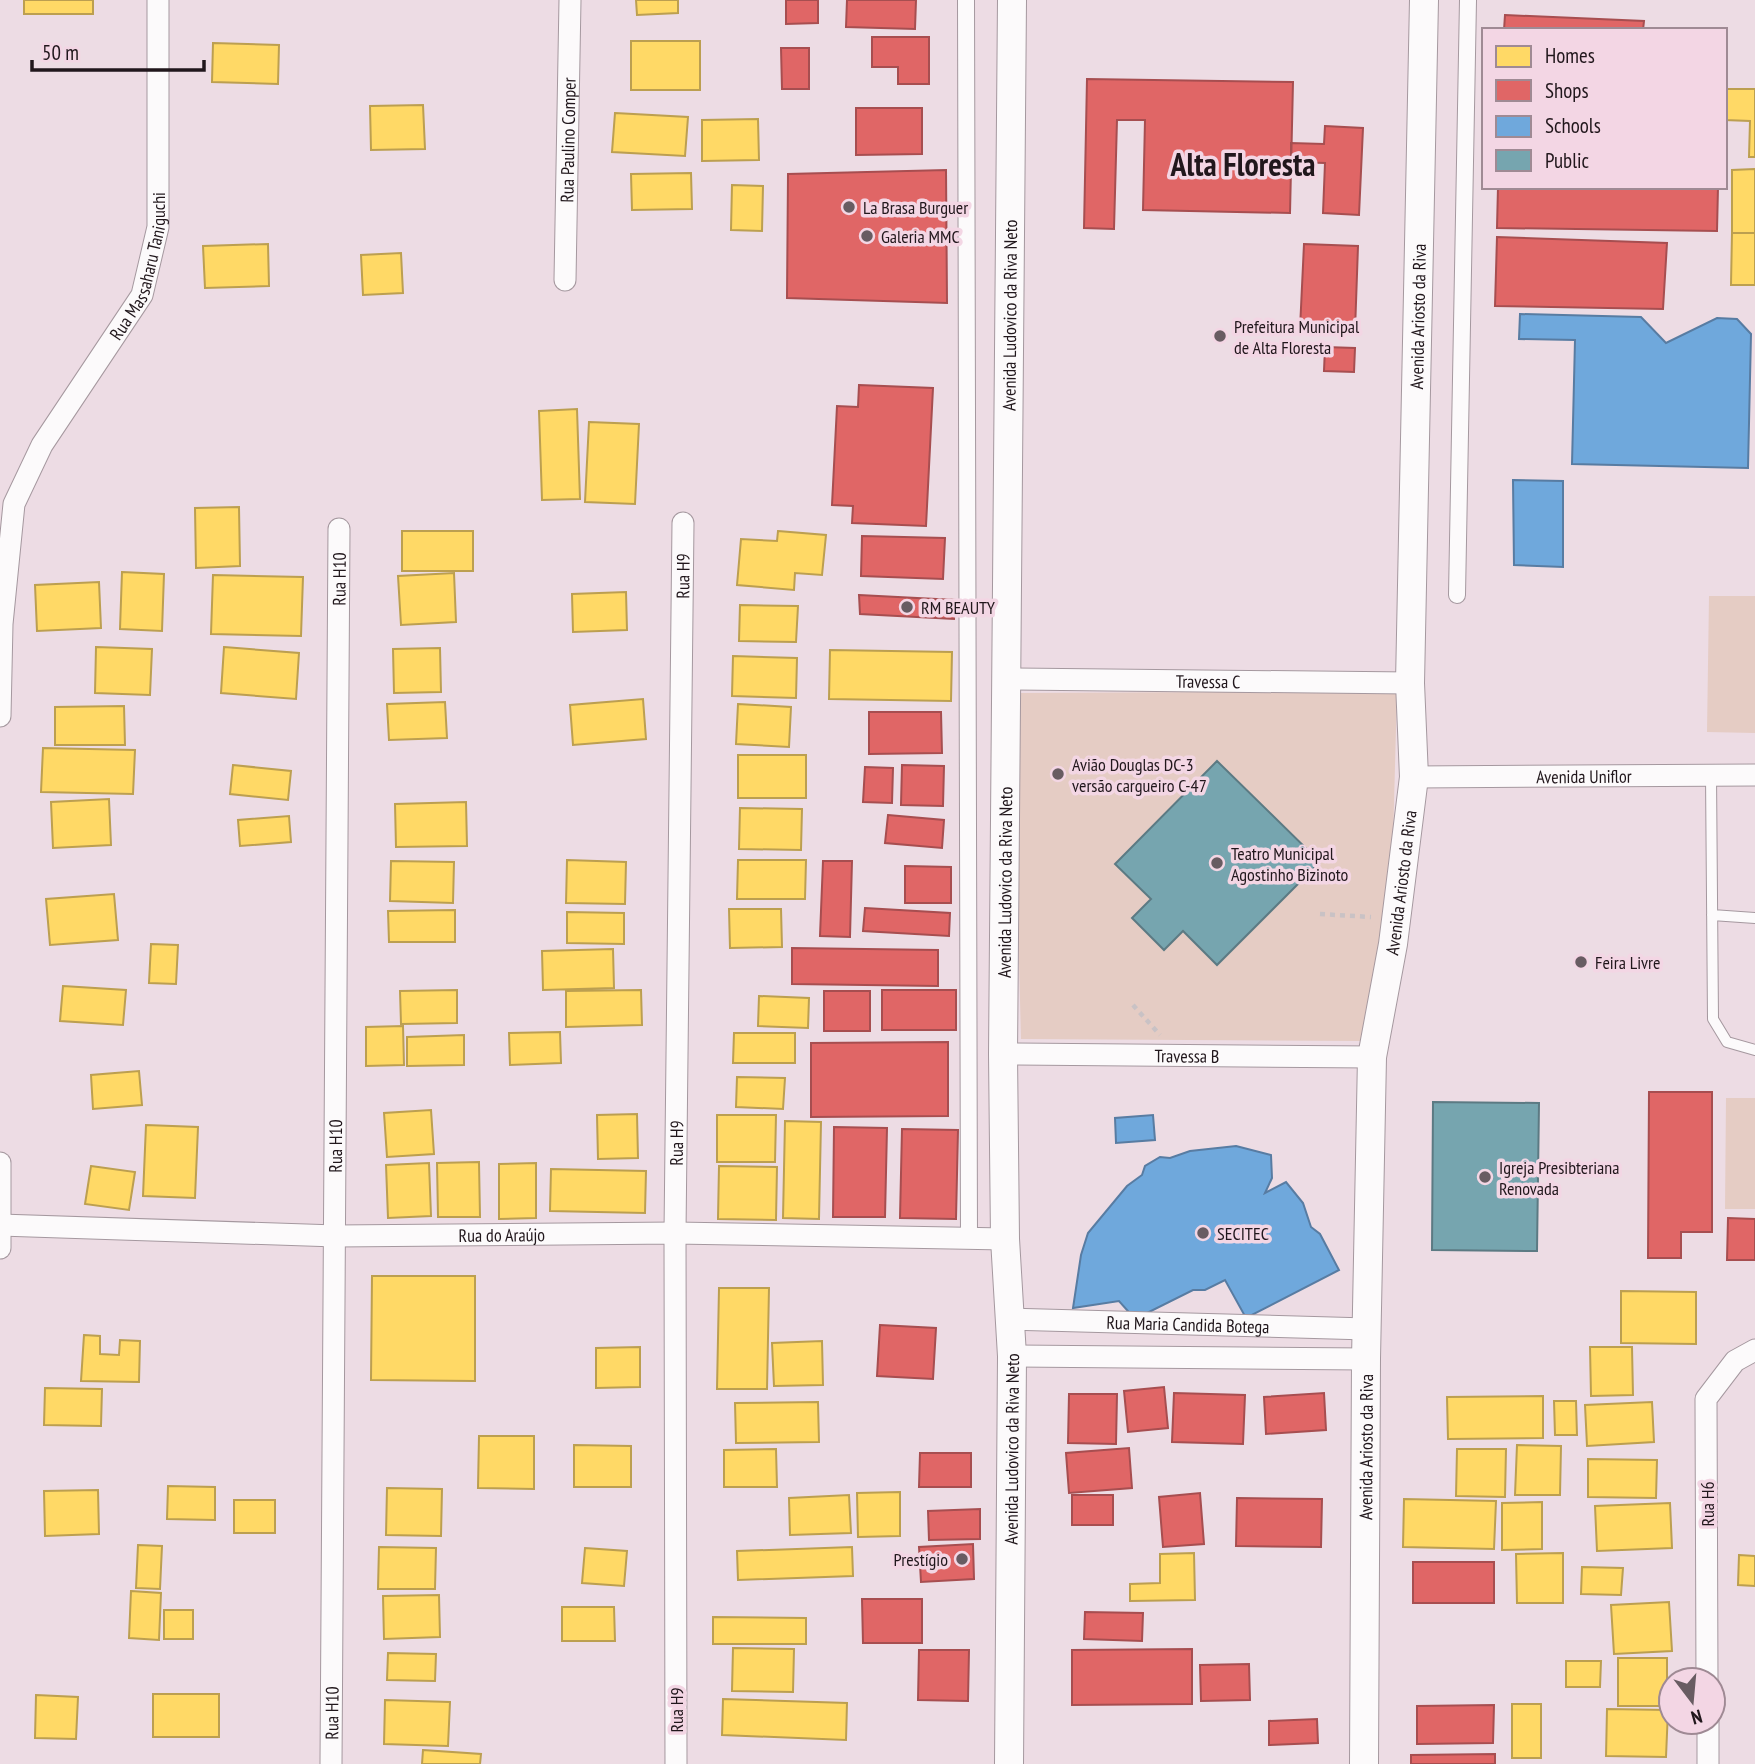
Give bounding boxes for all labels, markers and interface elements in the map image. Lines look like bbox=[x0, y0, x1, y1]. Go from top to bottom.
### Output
scale bar bbox=[32, 28, 203, 72]
legend bbox=[1482, 28, 1727, 189]
text: 50 m bbox=[42, 39, 79, 66]
text: Homes bbox=[1545, 42, 1595, 69]
street label: Rua Paulino Comper bbox=[555, 77, 580, 203]
text: Shops bbox=[1545, 77, 1589, 104]
text: Schools bbox=[1545, 112, 1601, 139]
district label: Alta Floresta bbox=[1169, 143, 1316, 185]
text: Public bbox=[1545, 147, 1590, 174]
street label: Rua Massaharu Taniguchi bbox=[104, 192, 170, 344]
place label: La Brasa Burguer bbox=[863, 196, 968, 219]
marker: La Brasa Burguer bbox=[841, 199, 857, 215]
street label: Avenida Ludovico da Riva Neto bbox=[997, 219, 1022, 411]
place label: Galeria MMC bbox=[881, 225, 960, 248]
marker: Galeria MMC bbox=[859, 228, 875, 244]
street label: Avenida Ariosto da Riva bbox=[1405, 243, 1431, 390]
place label: Prefeitura Municipal de Alta Floresta bbox=[1234, 315, 1360, 359]
marker: Prefeitura Municipal de Alta Floresta bbox=[1212, 328, 1228, 344]
street label: Rua H10 bbox=[327, 552, 350, 606]
street label: Rua H9 bbox=[671, 553, 694, 599]
place label: RM BEAUTY bbox=[921, 596, 996, 619]
marker: RM BEAUTY bbox=[899, 599, 915, 615]
street label: Travessa C bbox=[1176, 669, 1240, 693]
place label: Avião Douglas DC-3 versão cargueiro C-47 bbox=[1072, 753, 1207, 797]
street label: Avenida Uniflor bbox=[1536, 764, 1632, 788]
marker: Avião Douglas DC-3 versão cargueiro C-47 bbox=[1050, 766, 1066, 782]
street label: Avenida Ludovico da Riva Neto bbox=[992, 786, 1017, 978]
street label: Avenida Ariosto da Riva bbox=[1380, 809, 1421, 957]
place label: Teatro Municipal Agostinho Bizinoto bbox=[1231, 842, 1348, 886]
marker: Teatro Municipal Agostinho Bizinoto bbox=[1209, 855, 1225, 871]
place label: Feira Livre bbox=[1595, 951, 1660, 974]
marker: Feira Livre bbox=[1573, 954, 1589, 970]
street label: Travessa B bbox=[1155, 1044, 1219, 1067]
street label: Rua H10 bbox=[323, 1119, 347, 1173]
street label: Rua H9 bbox=[664, 1120, 688, 1166]
place label: Igreja Presibteriana Renovada bbox=[1499, 1156, 1619, 1200]
marker: Igreja Presibteriana Renovada bbox=[1477, 1169, 1493, 1185]
place label: SECITEC bbox=[1217, 1222, 1269, 1245]
street label: Rua do Araújo bbox=[458, 1223, 545, 1246]
marker: SECITEC bbox=[1195, 1225, 1211, 1241]
street label: Rua Maria Candida Botega bbox=[1106, 1310, 1270, 1338]
street label: Avenida Ludovico da Riva Neto bbox=[999, 1353, 1024, 1545]
street label: Avenida Ariosto da Riva bbox=[1354, 1374, 1377, 1520]
street label: Rua H6 bbox=[1696, 1481, 1719, 1527]
place label: Prestígio bbox=[894, 1548, 948, 1571]
marker: Prestígio bbox=[954, 1551, 970, 1567]
north arrow bbox=[1657, 1666, 1727, 1736]
street label: Rua H10 bbox=[320, 1686, 343, 1740]
street label: Rua H9 bbox=[665, 1687, 688, 1733]
text: N bbox=[1688, 1704, 1705, 1730]

